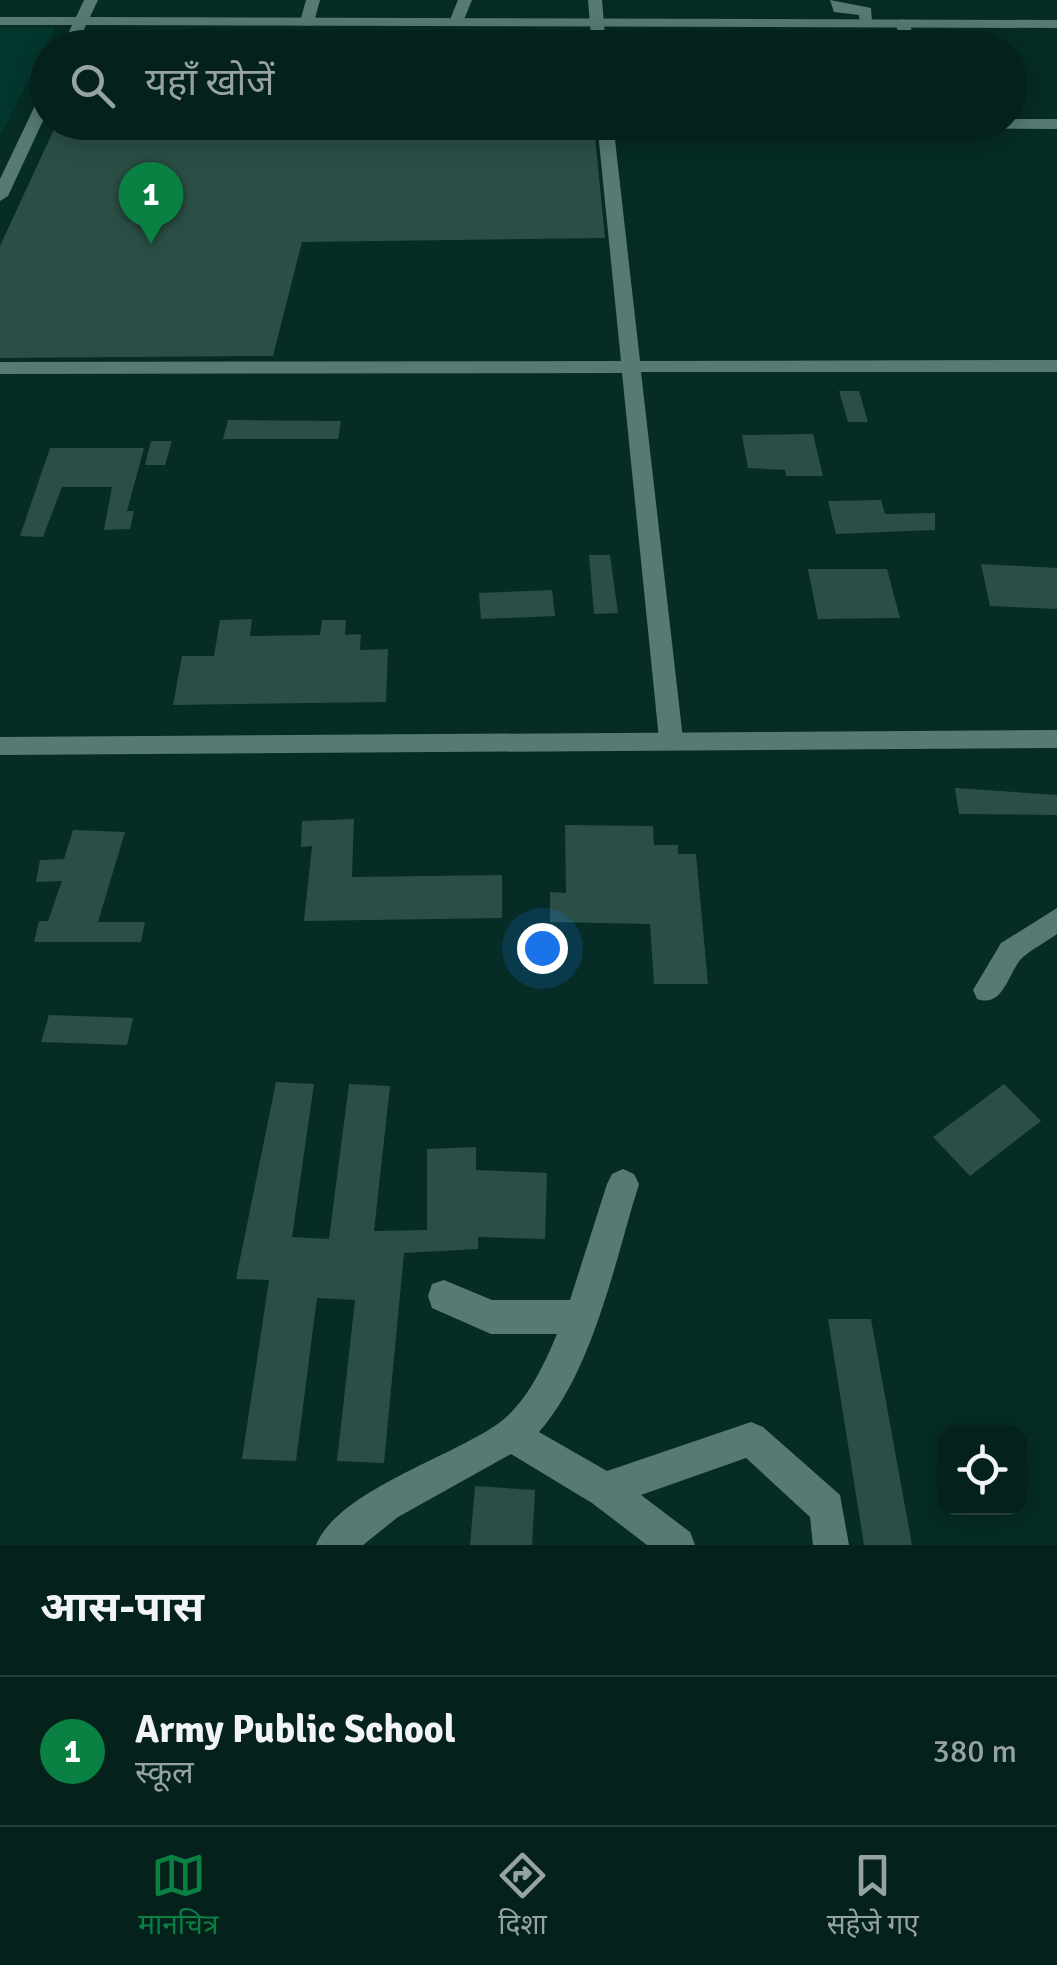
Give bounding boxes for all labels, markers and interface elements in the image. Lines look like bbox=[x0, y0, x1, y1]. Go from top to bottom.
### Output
search box bbox=[30, 30, 1027, 140]
icon: search bbox=[65, 58, 120, 113]
text: यहाँ खोजें bbox=[145, 59, 275, 106]
pin: 1 bbox=[118, 162, 184, 244]
your location bbox=[517, 923, 568, 974]
map controls bbox=[937, 1425, 1027, 1515]
button: locate bbox=[937, 1425, 1027, 1515]
text: आस-पास bbox=[40, 1582, 204, 1633]
text: Army Public School bbox=[135, 1706, 456, 1753]
text: 1 bbox=[64, 1732, 81, 1771]
text: 380 m bbox=[933, 1732, 1017, 1771]
text: स्कूल bbox=[135, 1753, 194, 1792]
tab: मानचित्र bbox=[138, 1848, 218, 1945]
tab: दिशा bbox=[495, 1848, 550, 1945]
tab: सहेजे गए bbox=[827, 1848, 919, 1945]

